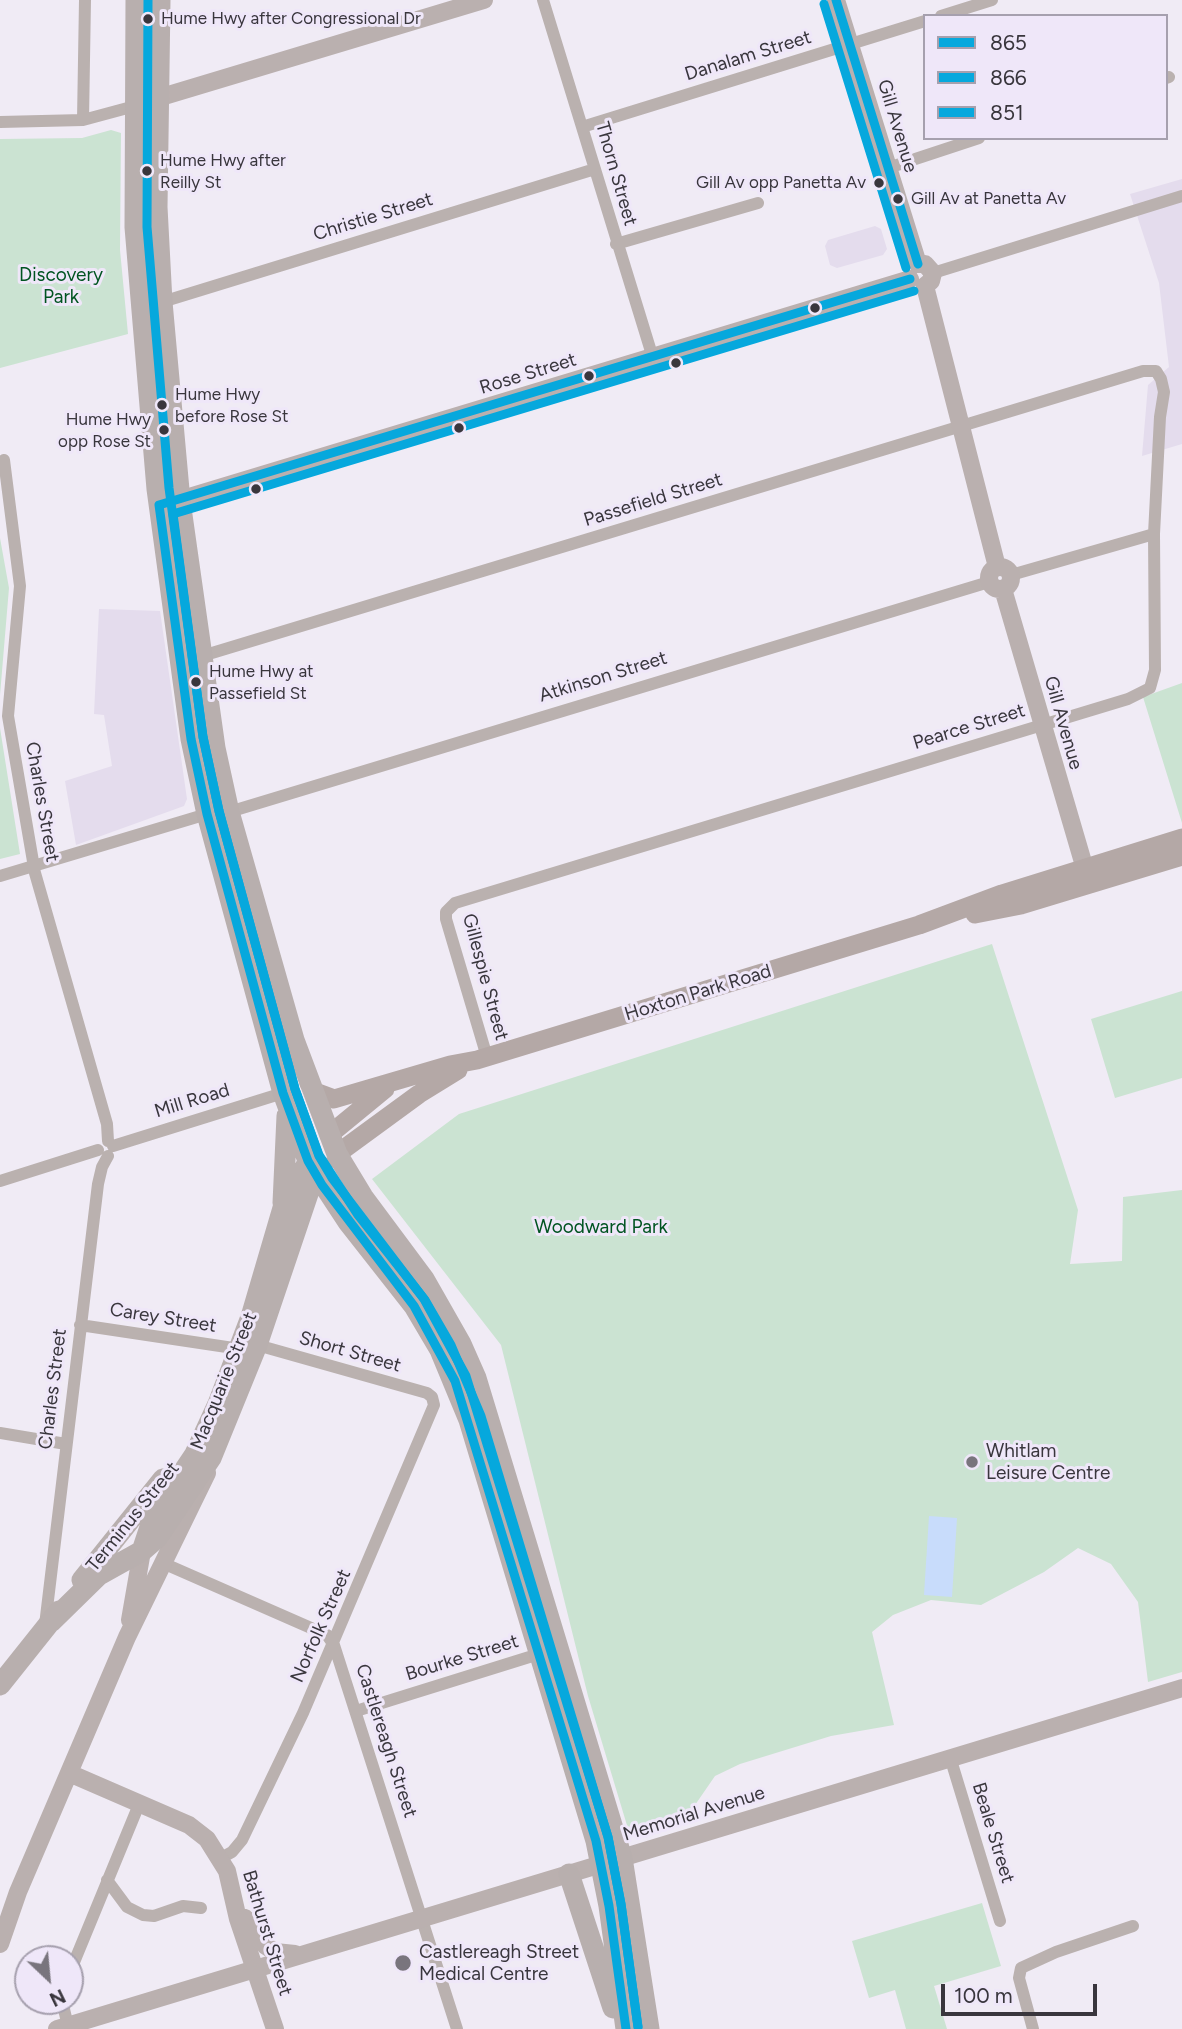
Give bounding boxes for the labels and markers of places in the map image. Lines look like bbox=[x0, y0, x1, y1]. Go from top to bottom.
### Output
place label: Hume Hwy after Congressional Dr bbox=[161, 9, 421, 29]
marker: Hume Hwy after Congressional Dr bbox=[141, 12, 155, 26]
place label: Hume Hwy after Reilly St bbox=[160, 151, 286, 191]
marker: Hume Hwy after Reilly St bbox=[140, 164, 154, 178]
place label: Gill Av opp Panetta Av bbox=[696, 173, 866, 193]
marker: Gill Av opp Panetta Av bbox=[872, 176, 886, 190]
place label: Gill Av at Panetta Av bbox=[911, 189, 1066, 209]
marker: Gill Av at Panetta Av bbox=[891, 192, 905, 206]
unlabelled marker bbox=[808, 301, 822, 315]
unlabelled marker bbox=[669, 356, 683, 370]
unlabelled marker bbox=[582, 369, 596, 383]
place label: Hume Hwy before Rose St bbox=[175, 385, 288, 425]
marker: Hume Hwy before Rose St bbox=[155, 398, 169, 412]
place label: Hume Hwy opp Rose St bbox=[58, 410, 151, 450]
unlabelled marker bbox=[452, 421, 466, 435]
marker: Hume Hwy opp Rose St bbox=[157, 423, 171, 437]
unlabelled marker bbox=[249, 482, 263, 496]
place label: Hume Hwy at Passefield St bbox=[209, 662, 314, 702]
marker: Hume Hwy at Passefield St bbox=[189, 675, 203, 689]
place label: Whitlam Leisure Centre bbox=[986, 1440, 1110, 1484]
marker: Whitlam Leisure Centre bbox=[964, 1454, 980, 1470]
place label: Castlereagh Street Medical Centre bbox=[419, 1941, 579, 1985]
marker: Castlereagh Street Medical Centre bbox=[393, 1953, 413, 1973]

